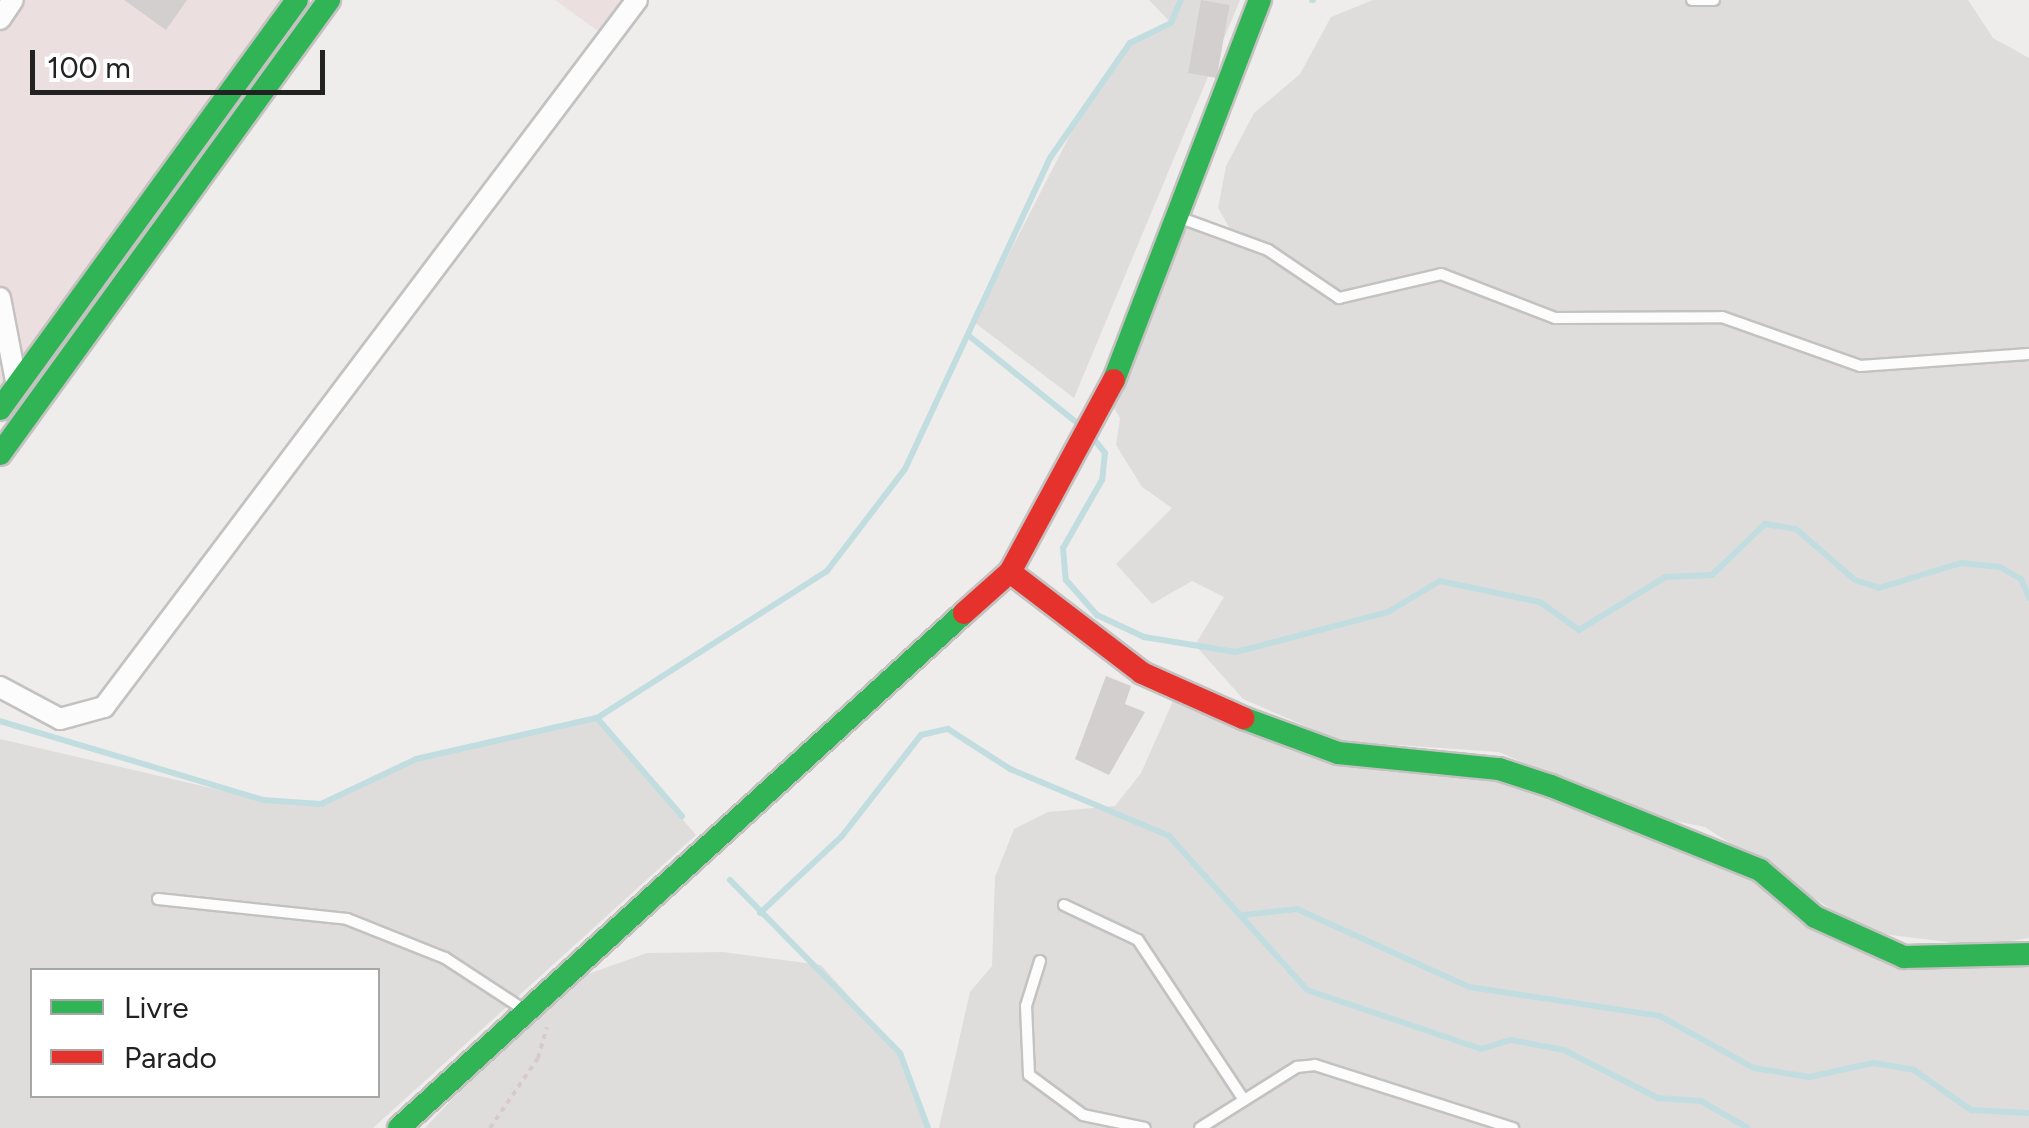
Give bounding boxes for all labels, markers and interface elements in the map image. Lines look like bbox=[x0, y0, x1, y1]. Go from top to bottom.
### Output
scale bar bbox=[35, 30, 330, 92]
text: 100 m bbox=[47, 49, 131, 86]
legend bbox=[30, 968, 380, 1098]
text: Livre bbox=[124, 989, 189, 1026]
text: Parado bbox=[124, 1039, 217, 1076]

